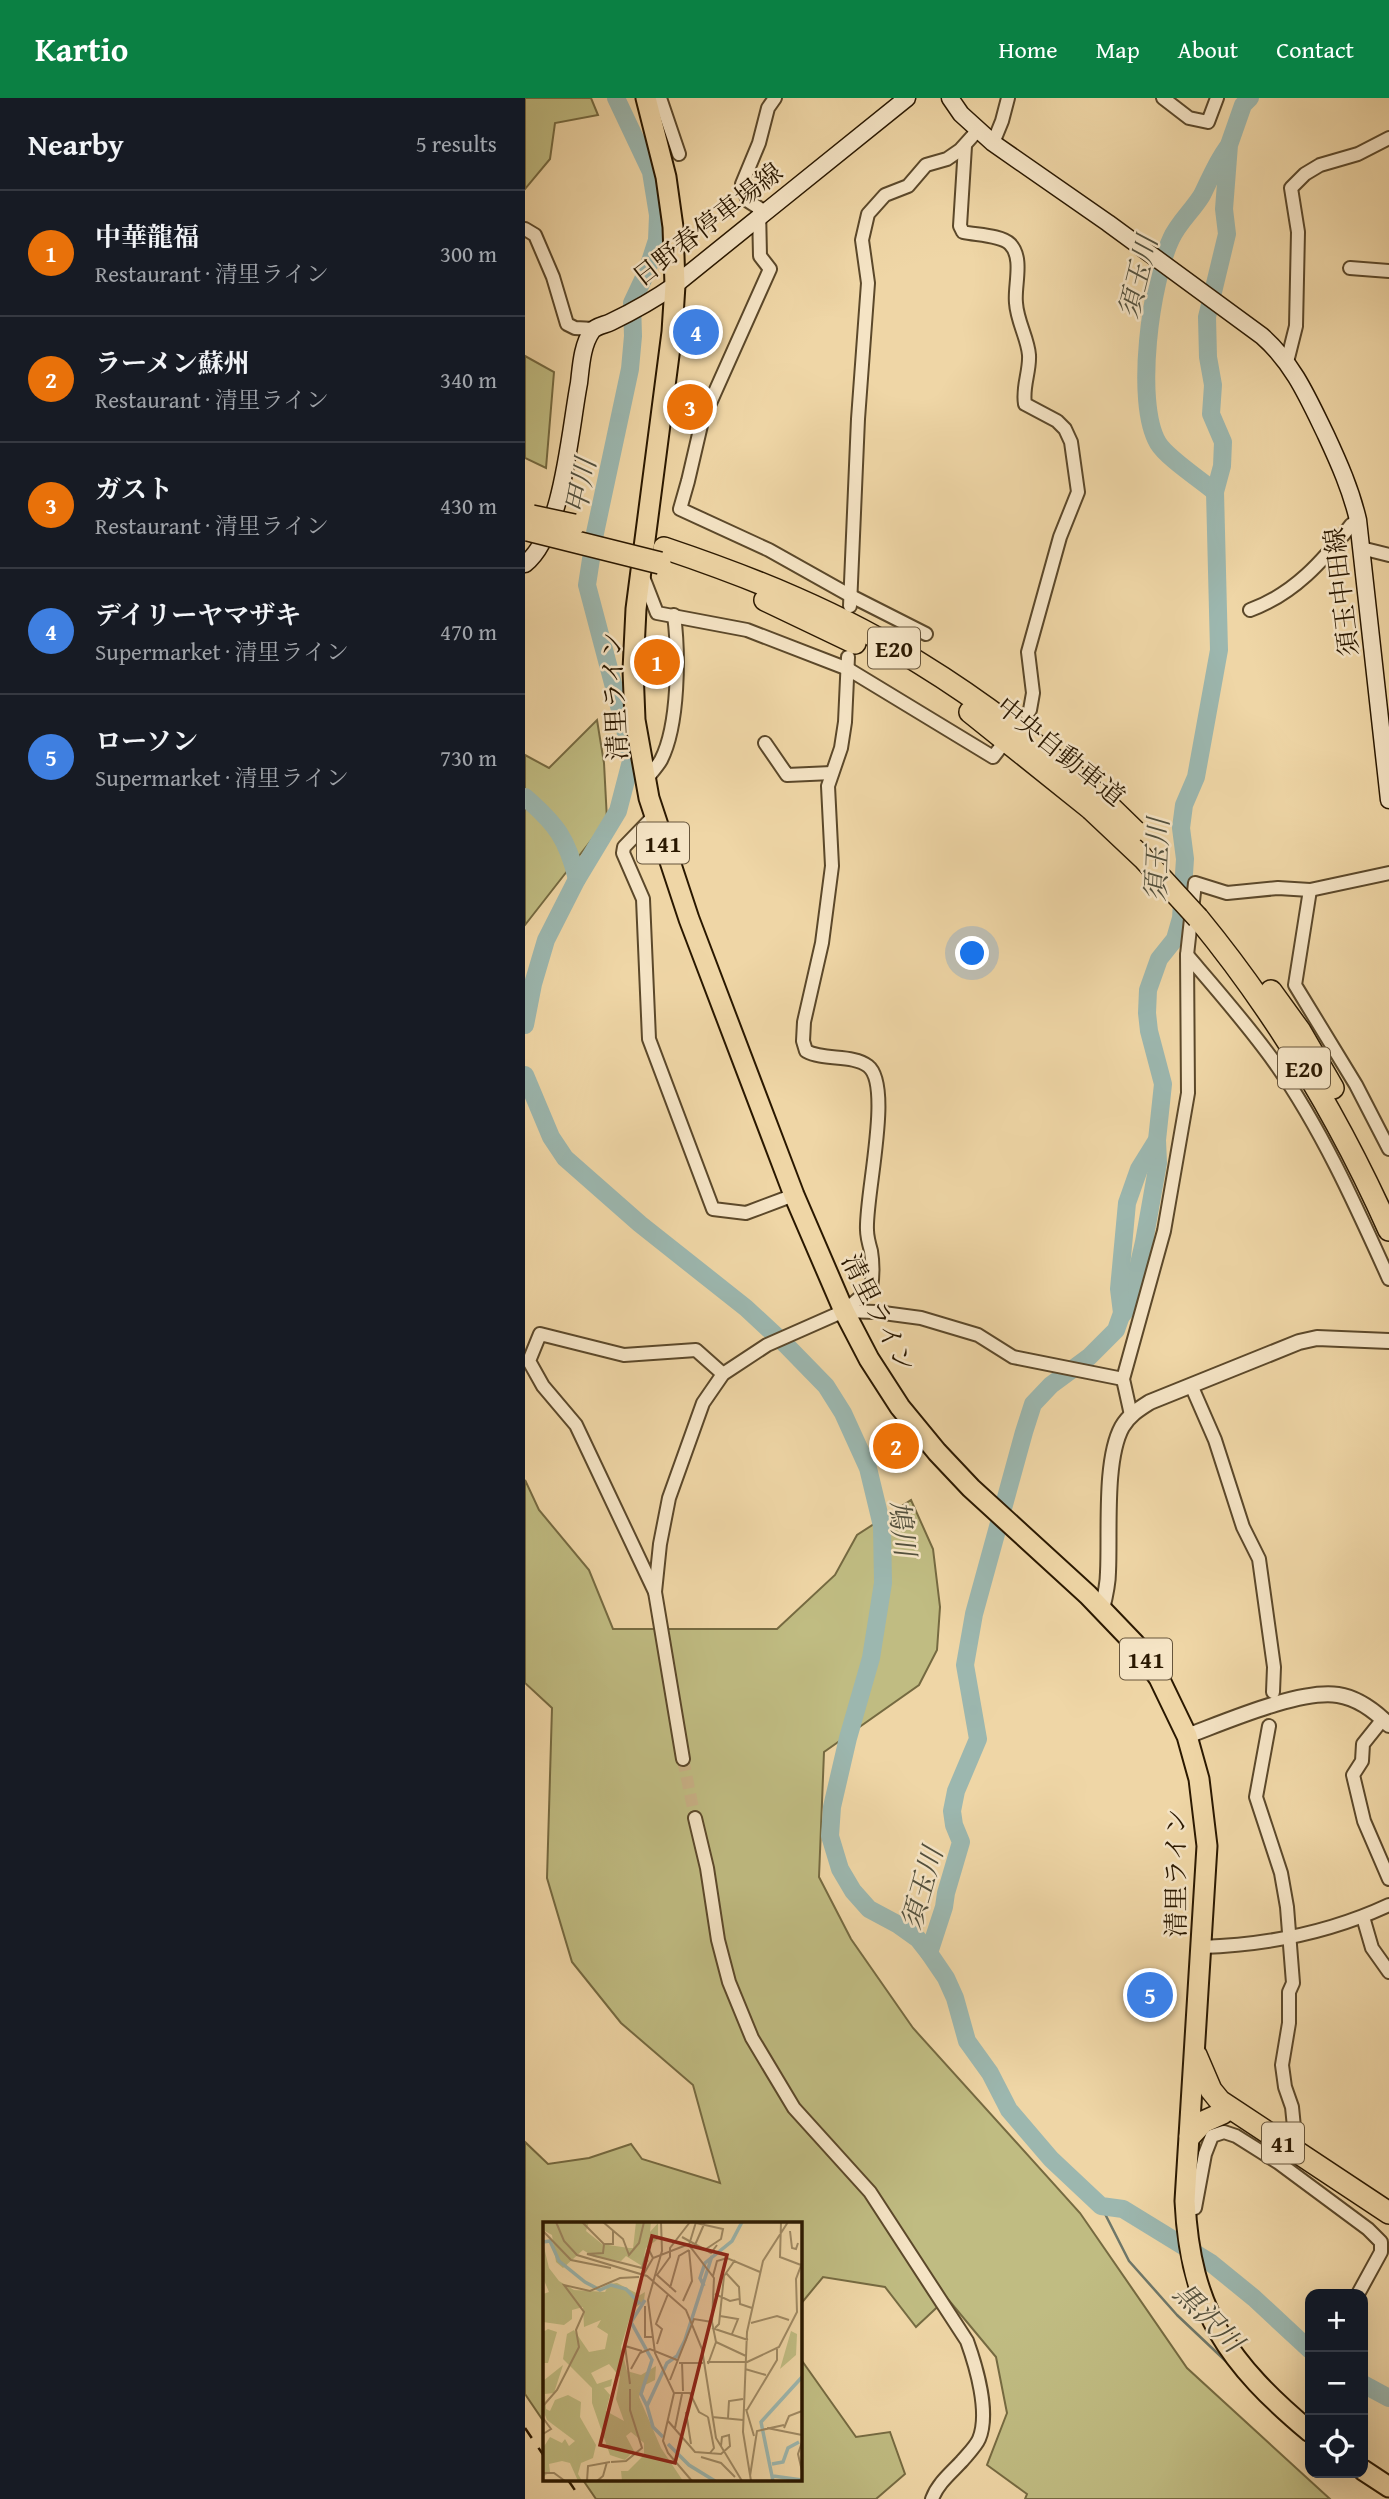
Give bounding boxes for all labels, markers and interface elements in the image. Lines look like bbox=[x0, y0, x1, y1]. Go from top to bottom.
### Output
text: Kartio bbox=[35, 25, 128, 73]
text: Home bbox=[999, 32, 1058, 67]
text: Map bbox=[1096, 32, 1140, 67]
text: About bbox=[1178, 32, 1238, 67]
text: Contact bbox=[1276, 32, 1354, 67]
text: Nearby bbox=[28, 122, 124, 166]
text: 5 results bbox=[416, 127, 497, 160]
street label: 日野春停車場線 bbox=[623, 153, 791, 295]
text: 中華龍福 bbox=[95, 217, 199, 256]
water label: 須玉川 bbox=[1107, 228, 1168, 323]
text: 1 bbox=[45, 237, 57, 270]
text: 300 m bbox=[440, 237, 497, 270]
text: Restaurant · 清里ライン bbox=[95, 257, 329, 290]
pin: 4 bbox=[673, 306, 719, 358]
text: ラーメン蘇州 bbox=[95, 343, 250, 382]
text: 2 bbox=[45, 363, 57, 396]
text: 340 m bbox=[440, 363, 497, 396]
pin: 3 bbox=[667, 381, 713, 433]
text: Restaurant · 清里ライン bbox=[95, 383, 329, 416]
water label: 甲川 bbox=[555, 452, 606, 517]
text: ガスト bbox=[95, 469, 173, 508]
text: 3 bbox=[45, 489, 57, 522]
text: 430 m bbox=[440, 489, 497, 522]
text: Restaurant · 清里ライン bbox=[95, 509, 329, 542]
street label: 須玉中田線 bbox=[1314, 525, 1368, 659]
text: デイリーヤマザキ bbox=[95, 595, 301, 634]
text: 4 bbox=[45, 615, 57, 648]
text: 470 m bbox=[440, 615, 497, 648]
road number: E20 bbox=[868, 628, 920, 668]
street label: 清里ライン bbox=[591, 630, 637, 762]
text: Supermarket · 清里ライン bbox=[95, 635, 349, 668]
pin: 1 bbox=[634, 636, 680, 688]
street label: 中央自動車道 bbox=[988, 687, 1134, 815]
text: ローソン bbox=[95, 721, 198, 760]
text: 5 bbox=[45, 741, 57, 774]
text: 730 m bbox=[440, 741, 497, 774]
text: Supermarket · 清里ライン bbox=[95, 761, 349, 794]
water label: 須玉川 bbox=[1134, 814, 1178, 903]
road number: 141 bbox=[637, 822, 689, 864]
your location bbox=[955, 936, 989, 970]
road number: E20 bbox=[1278, 1048, 1330, 1088]
street label: 清里ライン bbox=[832, 1247, 926, 1379]
pin: 2 bbox=[873, 1420, 919, 1472]
water label: 鳩川 bbox=[879, 1497, 928, 1562]
road number: 141 bbox=[1120, 1638, 1172, 1680]
street label: 清里ライン bbox=[1156, 1808, 1195, 1938]
water label: 須玉川 bbox=[890, 1839, 953, 1934]
pin: 5 bbox=[1127, 1969, 1173, 2021]
road number: 41 bbox=[1262, 2122, 1304, 2164]
inset map bbox=[543, 2222, 801, 2482]
water label: 黒沢川 bbox=[1165, 2273, 1255, 2363]
map controls bbox=[1305, 2289, 1368, 2478]
button: + bbox=[1305, 2289, 1368, 2352]
button: − bbox=[1305, 2352, 1368, 2415]
button: locate bbox=[1305, 2415, 1368, 2478]

